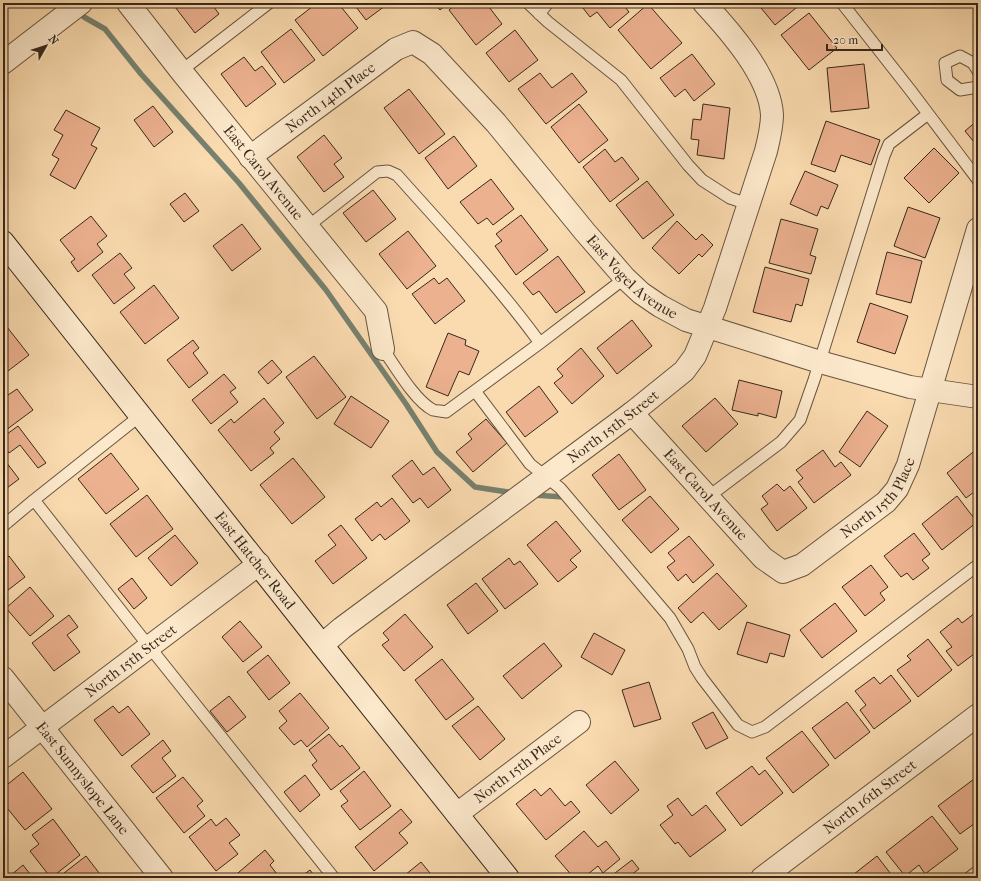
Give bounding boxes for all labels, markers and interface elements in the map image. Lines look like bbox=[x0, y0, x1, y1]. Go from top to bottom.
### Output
north arrow bbox=[26, 26, 66, 66]
scale bar bbox=[827, 26, 882, 52]
text: N bbox=[46, 33, 61, 48]
text: 20 m bbox=[833, 33, 858, 47]
street label: North 14th Place bbox=[282, 58, 379, 137]
street label: East Carol Avenue bbox=[220, 121, 308, 224]
street label: East Vogel Avenue bbox=[583, 231, 681, 323]
street label: North 15th Street bbox=[564, 385, 663, 467]
street label: East Carol Avenue bbox=[660, 445, 752, 544]
street label: North 15th Place bbox=[837, 455, 919, 542]
street label: East Hatcher Road bbox=[211, 508, 300, 614]
street label: North 15th Street bbox=[81, 620, 181, 701]
street label: East Sunnyslope Lane bbox=[32, 718, 133, 839]
street label: North 15th Place bbox=[470, 729, 566, 807]
street label: North 16th Street bbox=[820, 755, 920, 838]

